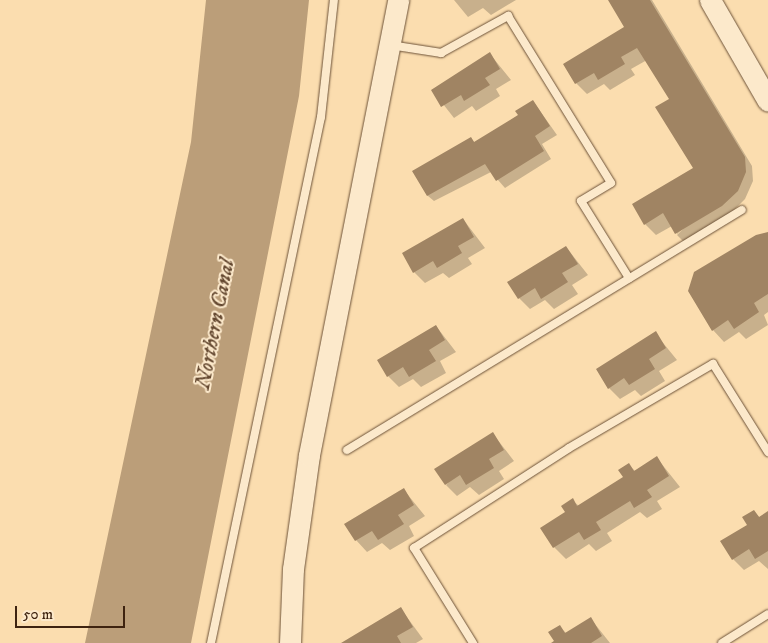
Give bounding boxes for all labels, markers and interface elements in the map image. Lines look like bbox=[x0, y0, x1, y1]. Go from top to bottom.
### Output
water label: Northern Canal bbox=[189, 257, 241, 391]
scale bar bbox=[18, 596, 128, 628]
text: 50 m bbox=[23, 605, 53, 624]

